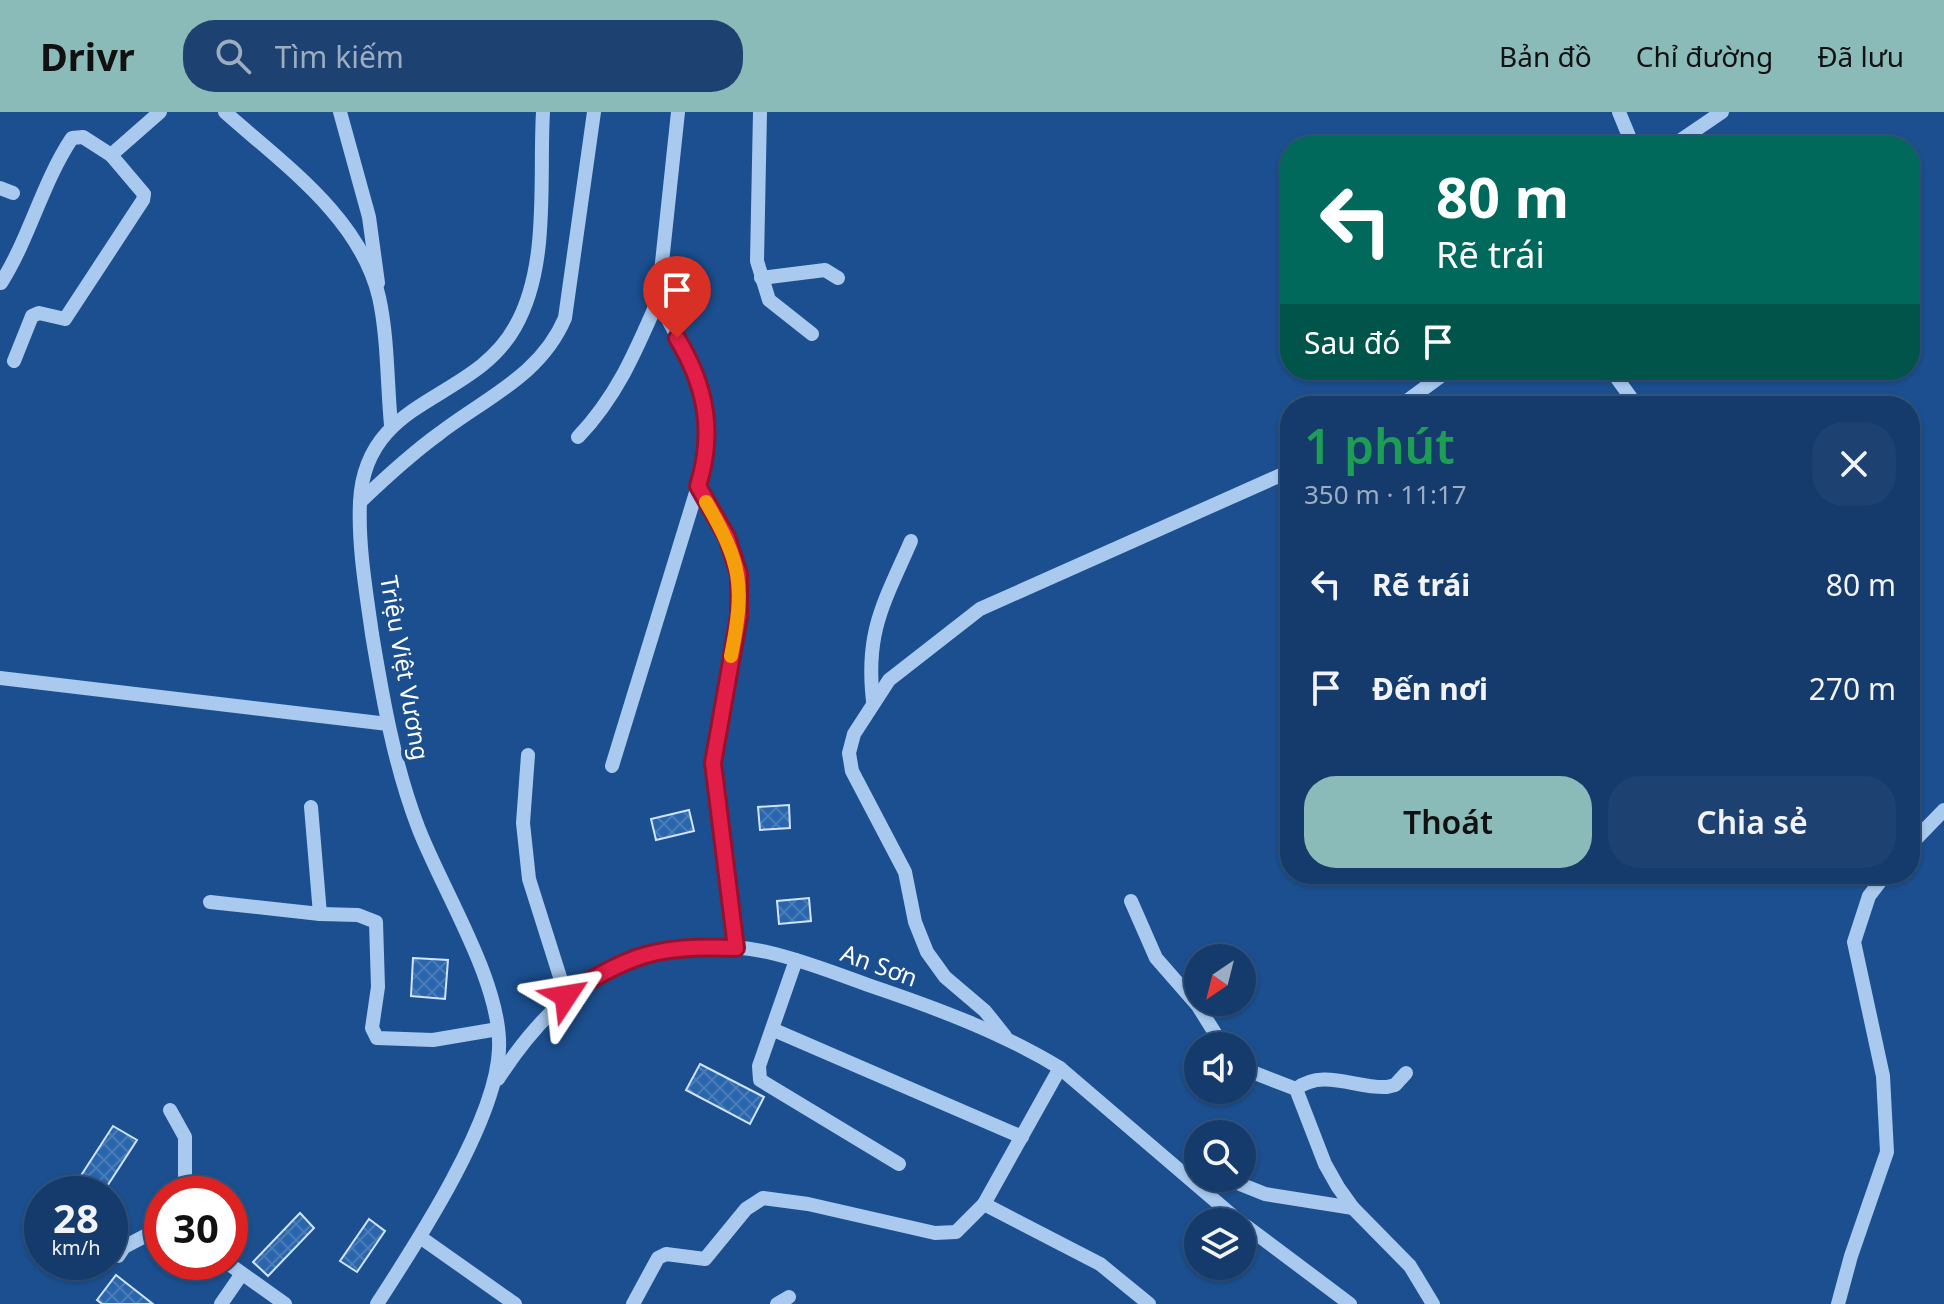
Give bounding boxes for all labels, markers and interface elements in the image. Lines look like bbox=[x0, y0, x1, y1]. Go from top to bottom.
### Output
search box bbox=[183, 20, 743, 92]
text: Drivr bbox=[40, 30, 135, 82]
icon: search bbox=[211, 34, 255, 78]
text: Tìm kiếm bbox=[275, 36, 404, 77]
text: Bản đồ bbox=[1499, 37, 1592, 75]
text: Chỉ đường bbox=[1636, 37, 1773, 75]
text: Đã lưu bbox=[1817, 37, 1904, 75]
text: 80 m bbox=[1436, 158, 1569, 234]
icon: left bbox=[1304, 168, 1408, 272]
text: Rẽ trái bbox=[1436, 230, 1545, 279]
pin bbox=[643, 256, 711, 338]
icon: arrive bbox=[655, 268, 699, 312]
icon: arrive bbox=[1416, 320, 1460, 364]
text: Sau đó bbox=[1304, 322, 1400, 363]
text: 1 phút bbox=[1304, 413, 1455, 478]
button: close bbox=[1812, 422, 1896, 506]
text: 350 m · 11:17 bbox=[1304, 476, 1467, 512]
icon: left bbox=[1304, 562, 1348, 606]
text: Rẽ trái bbox=[1372, 564, 1470, 605]
text: 80 m bbox=[1826, 564, 1896, 605]
street label: Triệu Việt Vương bbox=[373, 573, 438, 762]
icon: arrive bbox=[1304, 666, 1348, 710]
text: Đến nơi bbox=[1372, 668, 1488, 709]
text: 270 m bbox=[1809, 668, 1896, 709]
button: Thoát bbox=[1304, 776, 1592, 868]
button: Chia sẻ bbox=[1608, 776, 1896, 868]
street label: An Sơn bbox=[837, 936, 922, 994]
north arrow bbox=[1184, 944, 1256, 1016]
map controls bbox=[1184, 944, 1256, 1280]
position arrow bbox=[524, 954, 608, 1038]
button: sound bbox=[1184, 1032, 1256, 1104]
button: search bbox=[1184, 1120, 1256, 1192]
speed limit sign: 30 bbox=[144, 1176, 248, 1280]
text: 28 bbox=[53, 1190, 99, 1245]
button: layers bbox=[1184, 1208, 1256, 1280]
text: km/h bbox=[51, 1234, 101, 1261]

